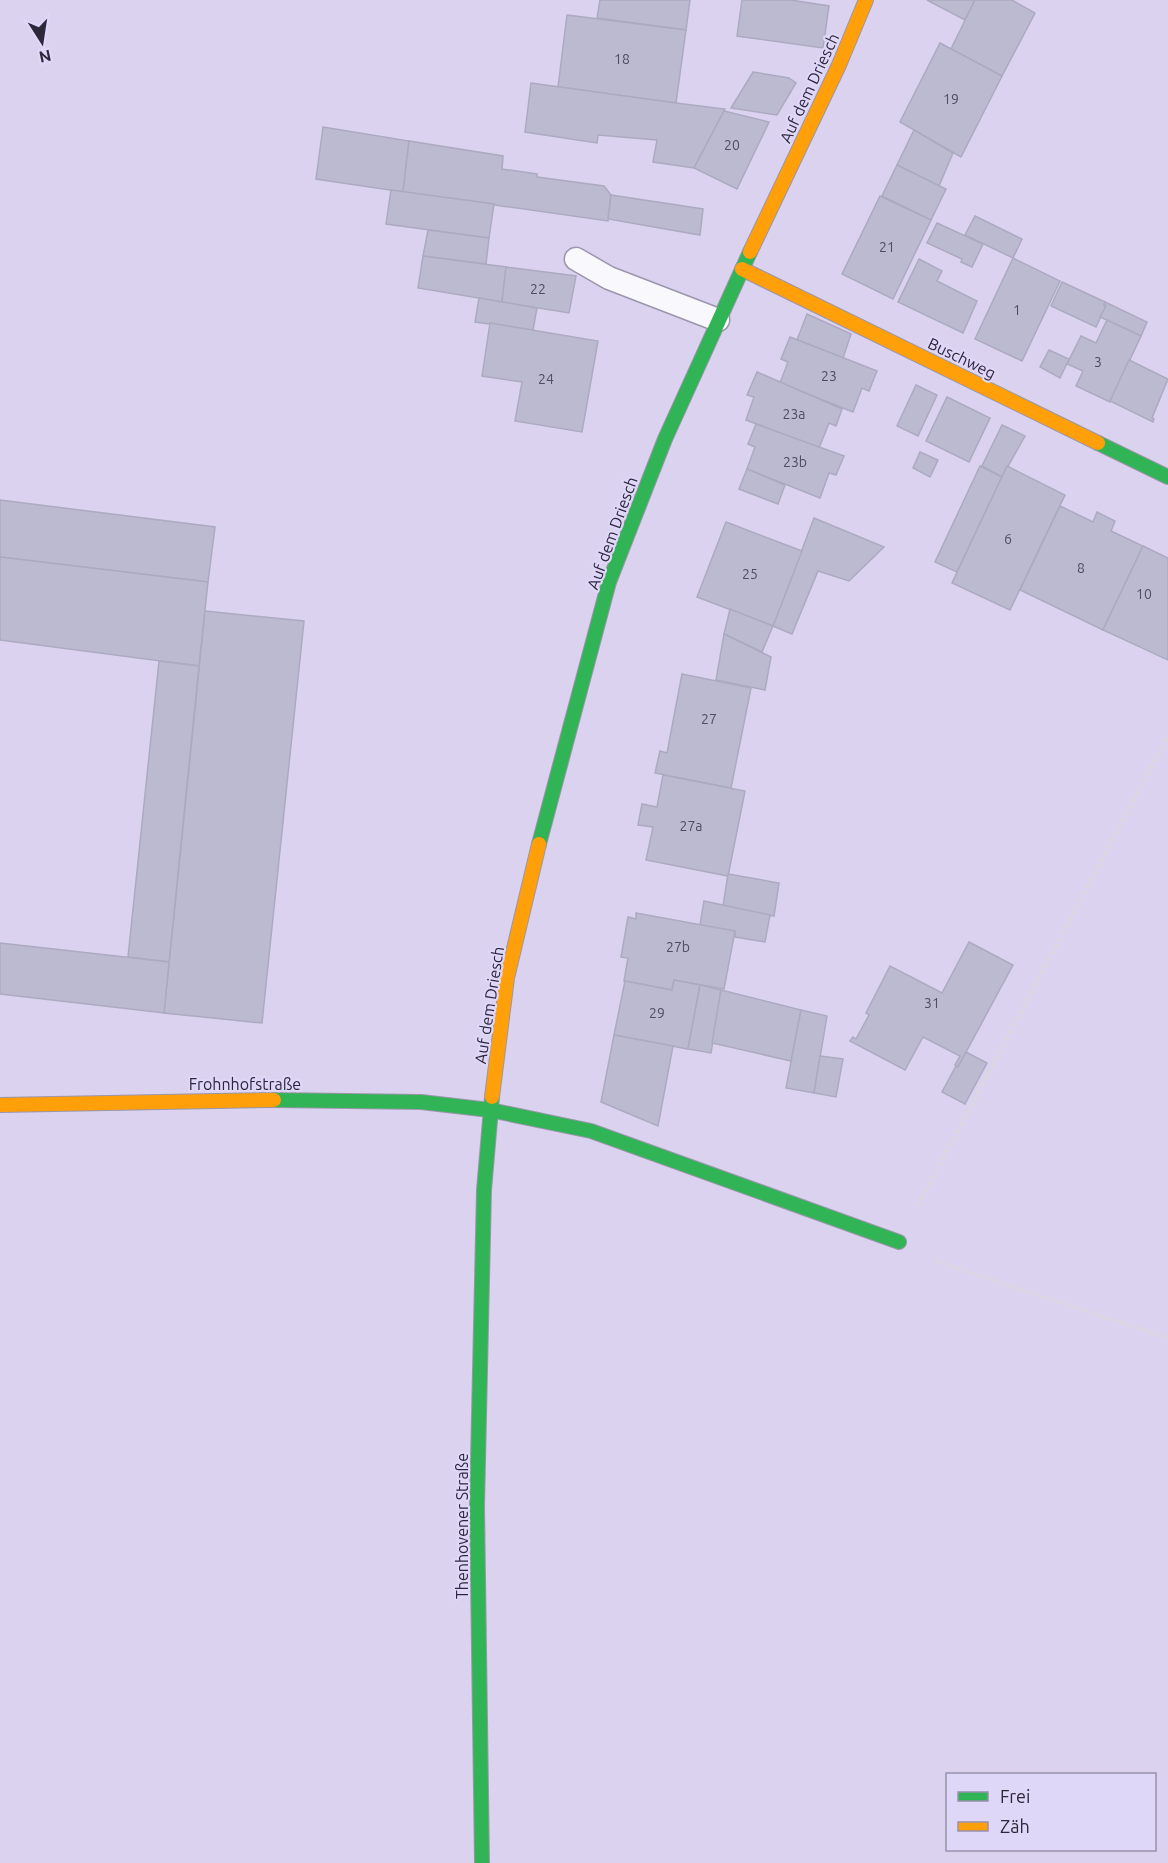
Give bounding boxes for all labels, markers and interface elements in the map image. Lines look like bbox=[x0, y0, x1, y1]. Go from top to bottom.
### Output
north arrow bbox=[12, 12, 72, 72]
street label: Auf dem Driesch bbox=[776, 30, 842, 146]
text: N bbox=[37, 47, 53, 67]
house number: 18 bbox=[614, 51, 630, 67]
house number: 19 bbox=[943, 91, 959, 107]
house number: 20 bbox=[724, 137, 740, 153]
house number: 21 bbox=[879, 239, 895, 255]
house number: 22 bbox=[530, 281, 546, 297]
house number: 1 bbox=[1013, 302, 1021, 318]
street label: Buschweg bbox=[925, 334, 999, 382]
house number: 3 bbox=[1094, 354, 1102, 370]
house number: 23 bbox=[821, 368, 837, 384]
house number: 24 bbox=[538, 371, 554, 387]
house number: 23a bbox=[783, 406, 806, 422]
house number: 23b bbox=[783, 454, 807, 470]
street label: Auf dem Driesch bbox=[583, 474, 641, 592]
house number: 6 bbox=[1004, 531, 1012, 547]
house number: 8 bbox=[1077, 560, 1085, 576]
house number: 25 bbox=[742, 566, 758, 582]
house number: 10 bbox=[1136, 586, 1152, 602]
house number: 27 bbox=[701, 711, 717, 727]
house number: 27a bbox=[680, 818, 703, 834]
house number: 27b bbox=[666, 939, 690, 955]
street label: Auf dem Driesch bbox=[471, 945, 507, 1065]
house number: 31 bbox=[924, 995, 940, 1011]
house number: 29 bbox=[649, 1005, 665, 1021]
street label: Frohnhofstraße bbox=[189, 1075, 301, 1093]
street label: Thenhovener Straße bbox=[453, 1453, 471, 1599]
legend bbox=[946, 1773, 1156, 1851]
text: Frei bbox=[1000, 1786, 1030, 1806]
text: Zäh bbox=[1000, 1816, 1030, 1836]

